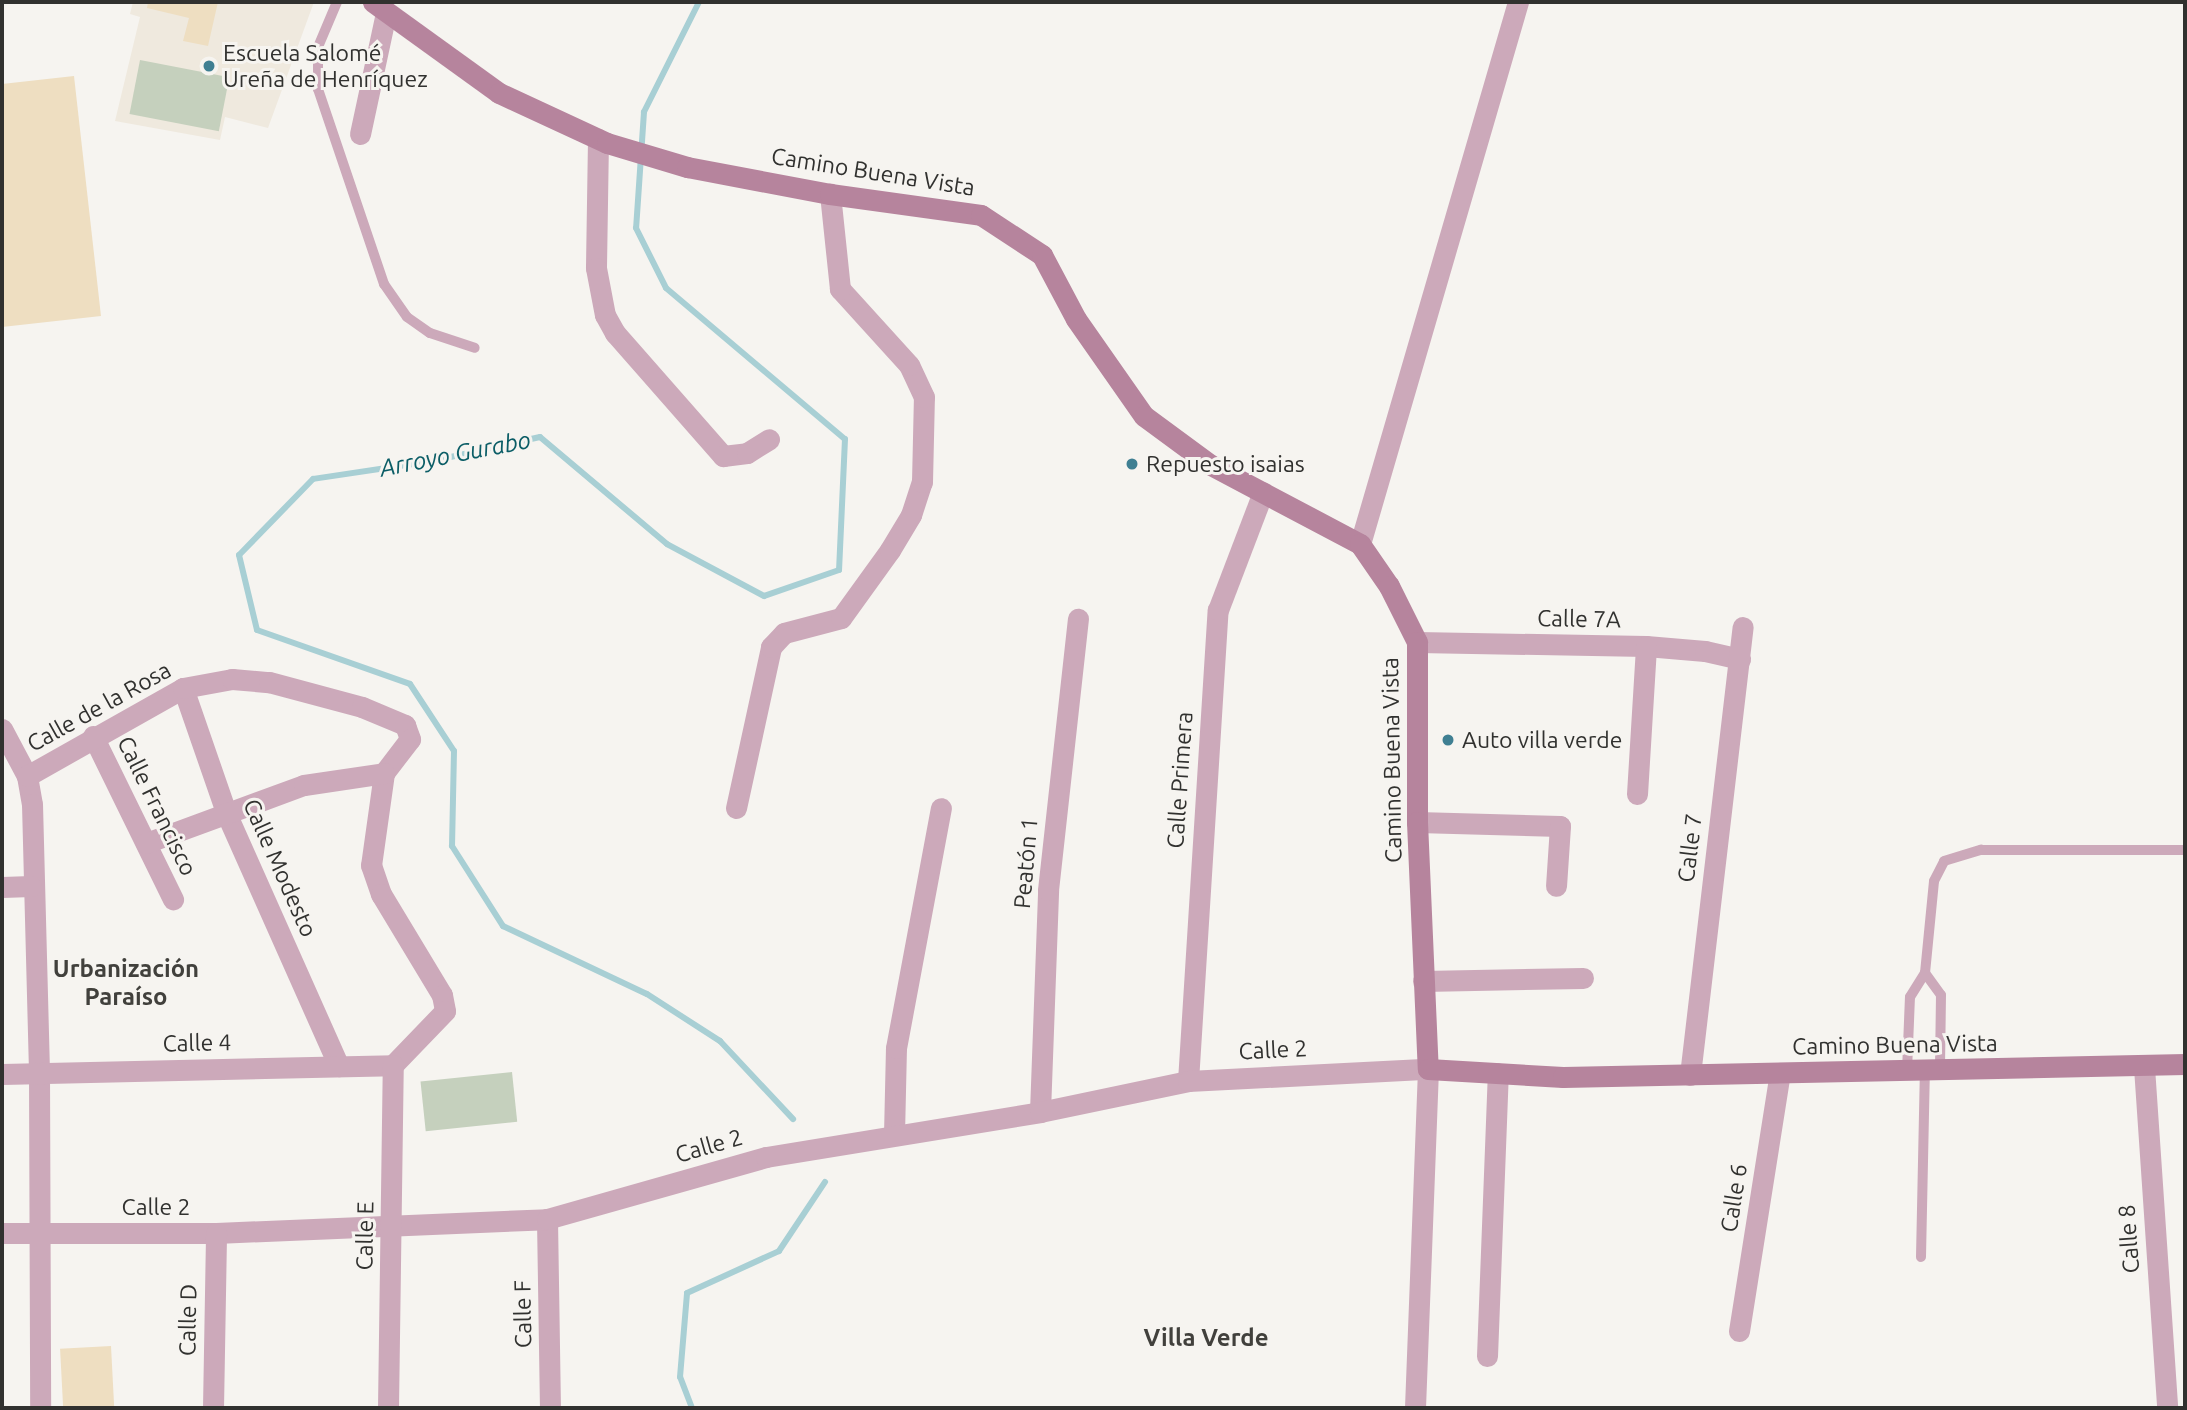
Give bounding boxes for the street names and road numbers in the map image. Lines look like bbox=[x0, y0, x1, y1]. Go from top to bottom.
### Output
street label: Camino Buena Vista bbox=[769, 142, 977, 202]
street label: Calle 7A bbox=[1537, 604, 1621, 634]
street label: Calle de la Rosa bbox=[22, 656, 176, 758]
street label: Camino Buena Vista bbox=[1376, 657, 1408, 863]
street label: Calle Primera bbox=[1161, 711, 1199, 849]
street label: Calle Francisco bbox=[111, 732, 203, 880]
street label: Calle Modesto bbox=[237, 795, 323, 941]
street label: Calle 7 bbox=[1672, 812, 1708, 884]
street label: Peatón 1 bbox=[1008, 816, 1044, 910]
street label: Calle 4 bbox=[162, 1029, 232, 1057]
street label: Camino Buena Vista bbox=[1792, 1029, 1998, 1061]
street label: Calle 2 bbox=[1238, 1034, 1308, 1066]
street label: Calle 2 bbox=[672, 1123, 746, 1169]
street label: Calle 6 bbox=[1715, 1162, 1753, 1234]
street label: Calle 2 bbox=[122, 1193, 190, 1221]
street label: Calle E bbox=[351, 1201, 379, 1271]
street label: Calle 8 bbox=[2113, 1204, 2145, 1274]
street label: Calle F bbox=[509, 1280, 537, 1348]
street label: Calle D bbox=[174, 1284, 202, 1356]

